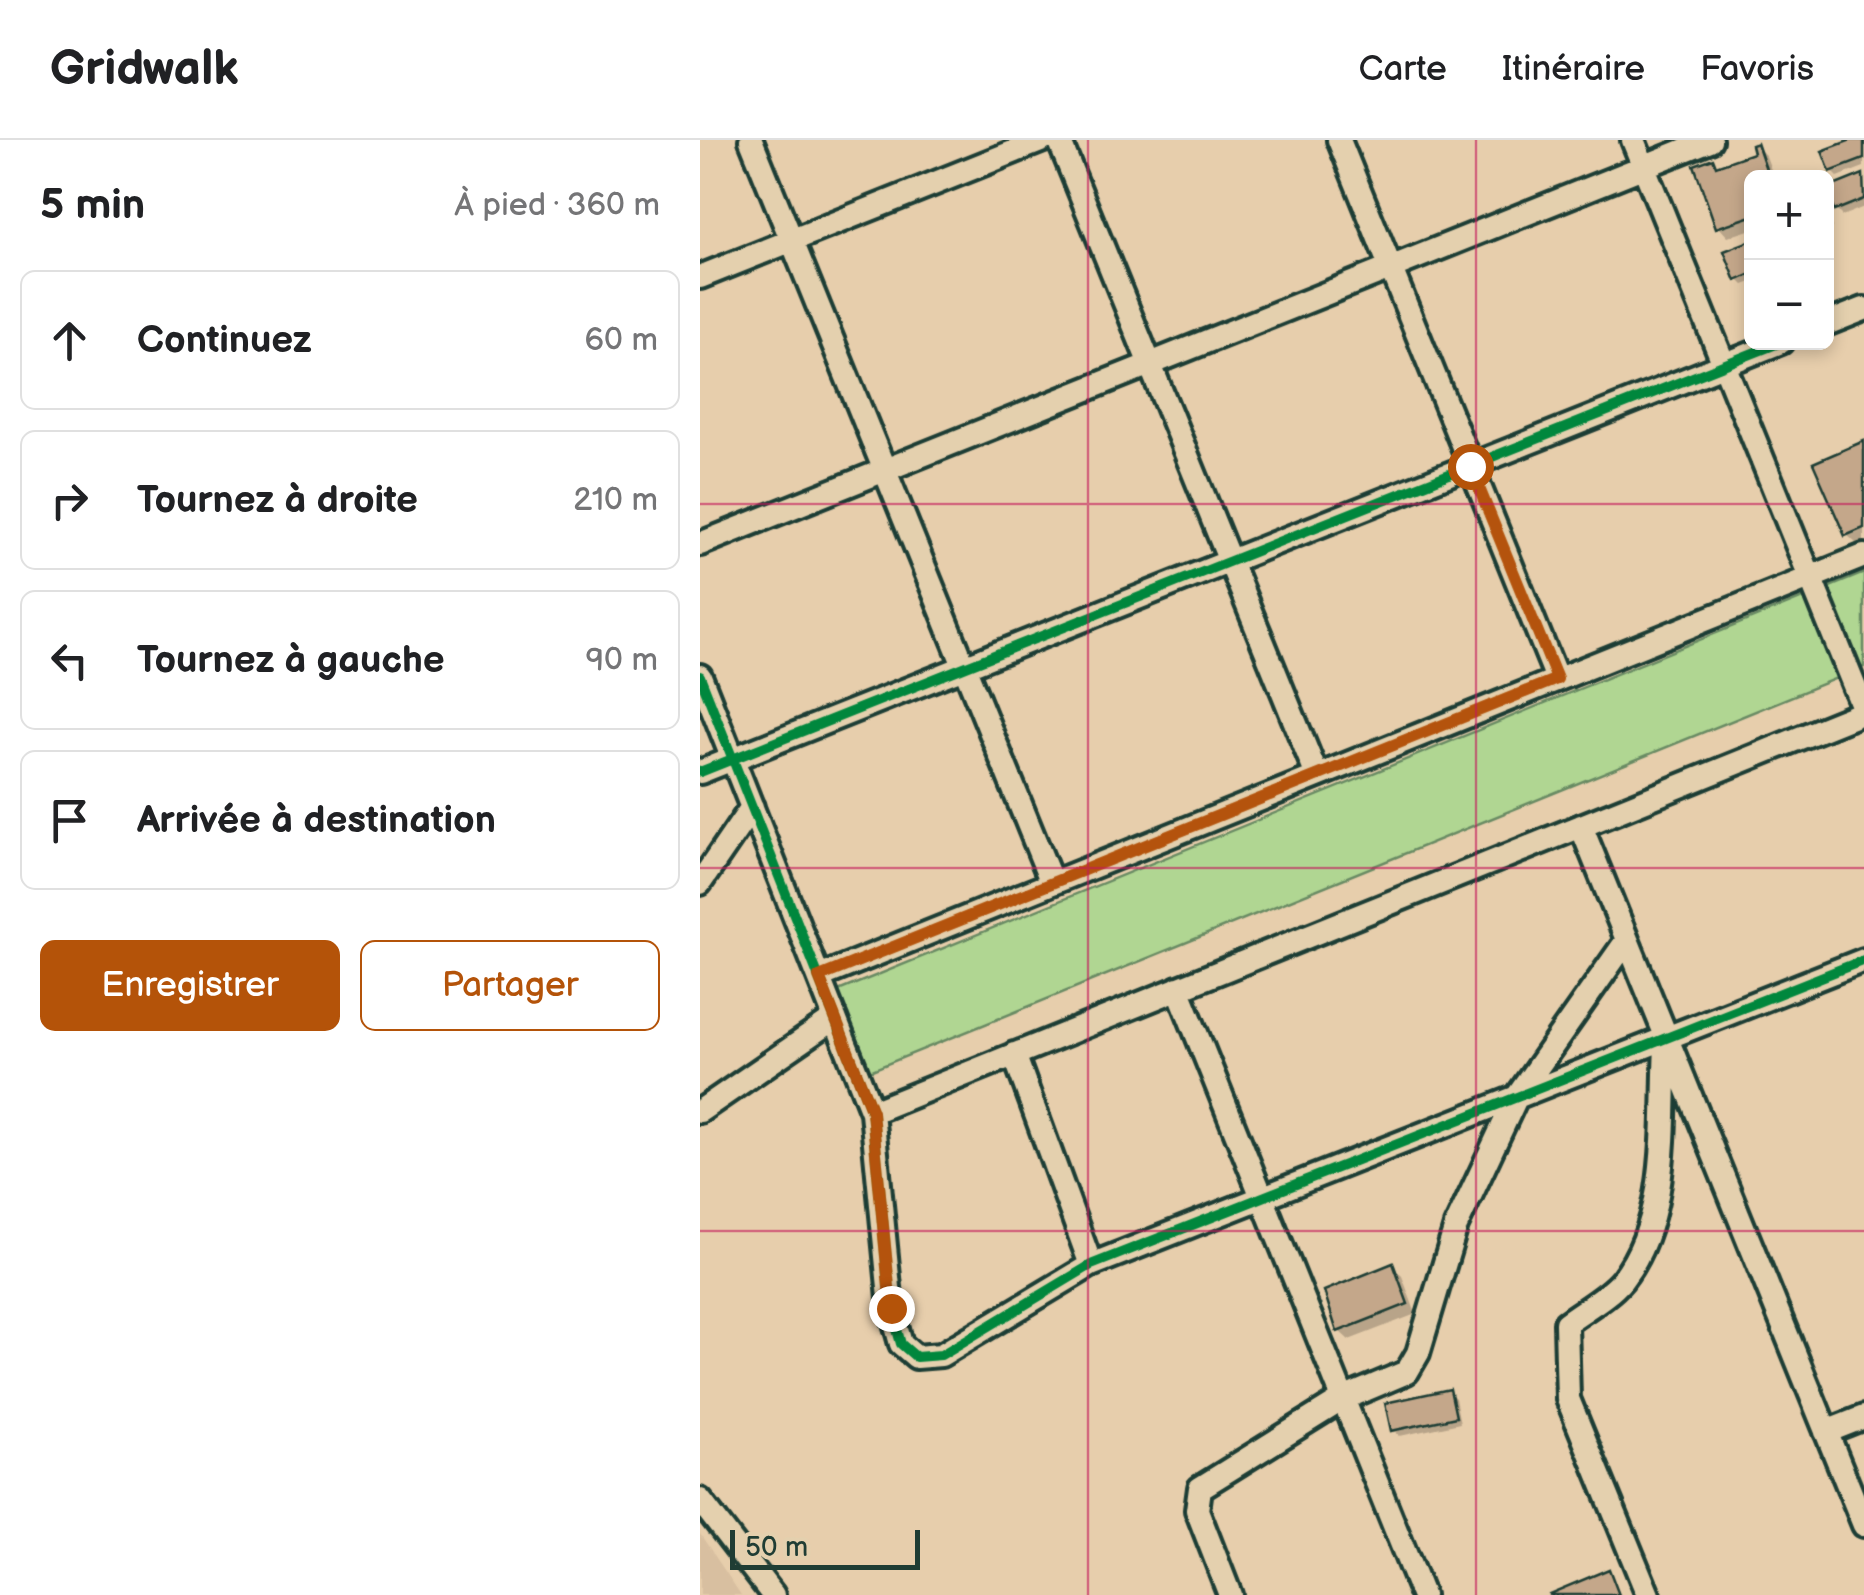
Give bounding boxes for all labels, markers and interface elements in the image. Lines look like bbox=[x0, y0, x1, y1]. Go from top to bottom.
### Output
text: Gridwalk bbox=[50, 41, 238, 98]
text: Carte bbox=[1359, 48, 1447, 91]
text: Itinéraire bbox=[1502, 48, 1645, 91]
text: Favoris bbox=[1700, 48, 1814, 91]
map controls bbox=[1744, 170, 1834, 350]
button: + bbox=[1744, 170, 1834, 260]
text: 5 min bbox=[40, 180, 145, 231]
text: À pied · 360 m bbox=[454, 186, 660, 225]
button: − bbox=[1744, 260, 1834, 350]
icon: ahead bbox=[42, 313, 97, 368]
text: Continuez bbox=[137, 318, 312, 363]
text: 60 m bbox=[585, 321, 658, 360]
route start bbox=[1448, 444, 1494, 490]
icon: right bbox=[42, 473, 97, 528]
text: Tournez à droite bbox=[137, 478, 418, 523]
text: 210 m bbox=[573, 481, 658, 520]
icon: left bbox=[42, 633, 97, 688]
text: Tournez à gauche bbox=[137, 638, 445, 683]
text: 90 m bbox=[586, 641, 658, 680]
icon: arrive bbox=[42, 793, 97, 848]
text: Arrivée à destination bbox=[137, 798, 496, 843]
button: Enregistrer bbox=[40, 940, 340, 1031]
button: Partager bbox=[360, 940, 660, 1031]
route end bbox=[869, 1286, 915, 1332]
scale bar bbox=[730, 1525, 920, 1570]
text: 50 m bbox=[745, 1531, 808, 1564]

